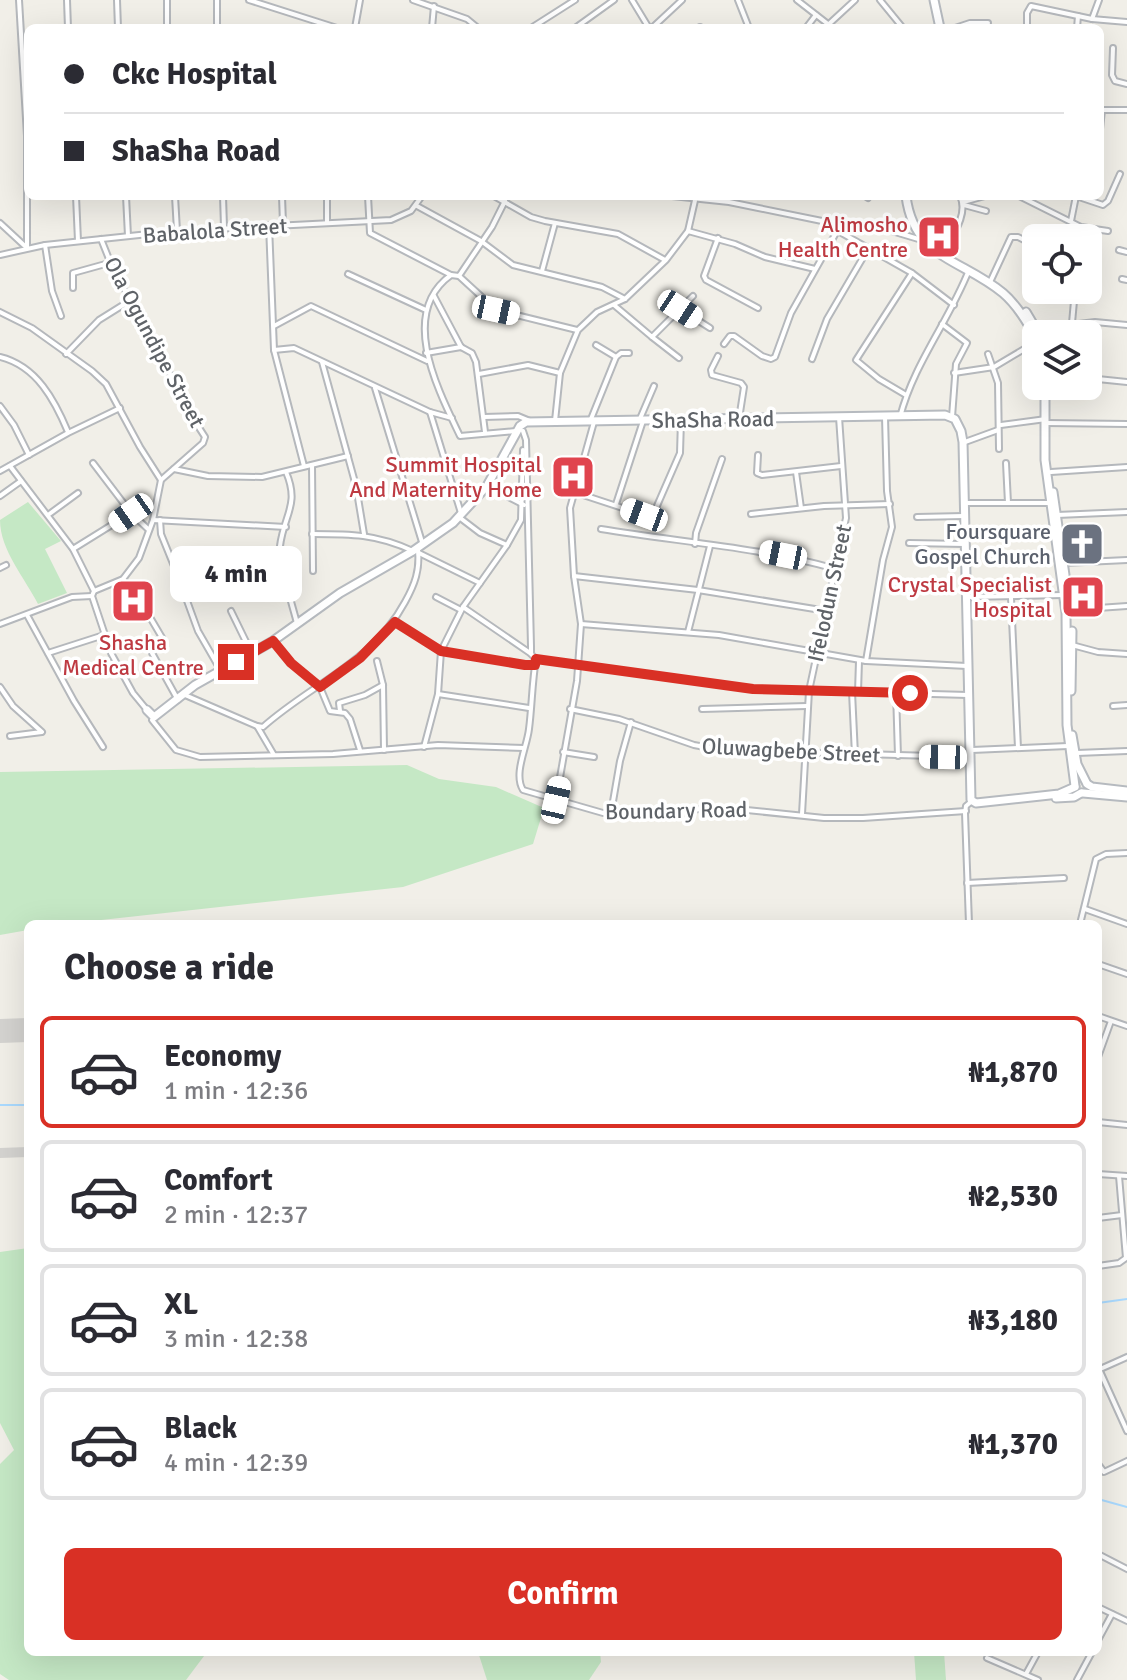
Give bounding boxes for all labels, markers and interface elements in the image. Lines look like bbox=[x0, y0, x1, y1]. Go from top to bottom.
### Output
text: Ckc Hospital bbox=[112, 56, 277, 93]
text: ShaSha Road bbox=[112, 133, 280, 170]
place label: Alimosho Health Centre bbox=[778, 211, 908, 263]
street label: Babalola Street bbox=[142, 212, 288, 249]
hospital icon: Alimosho Health Centre bbox=[915, 213, 963, 261]
map controls bbox=[1022, 224, 1102, 400]
button: locate bbox=[1022, 224, 1102, 304]
street label: Ola Ogundipe Street bbox=[98, 252, 211, 432]
car bbox=[653, 286, 707, 332]
car bbox=[470, 293, 522, 327]
button: layers bbox=[1022, 320, 1102, 400]
street label: ShaSha Road bbox=[651, 405, 775, 434]
place label: Summit Hospital And Maternity Home bbox=[349, 451, 542, 503]
hospital icon: Summit Hospital And Maternity Home bbox=[549, 453, 597, 501]
car bbox=[104, 489, 158, 537]
car bbox=[617, 496, 671, 534]
place label: Foursquare Gospel Church bbox=[915, 518, 1051, 570]
church icon: Foursquare Gospel Church bbox=[1058, 520, 1106, 568]
street label: Ifelodun Street bbox=[802, 521, 857, 664]
car bbox=[757, 539, 809, 571]
callout: 4 min bbox=[170, 546, 302, 602]
text: 4 min bbox=[205, 558, 267, 590]
place label: Crystal Specialist Hospital bbox=[888, 571, 1052, 623]
hospital icon: Crystal Specialist Hospital bbox=[1059, 573, 1107, 621]
hospital icon: Shasha Medical Centre bbox=[109, 577, 157, 625]
place label: Shasha Medical Centre bbox=[62, 629, 204, 681]
route end bbox=[218, 644, 254, 680]
route start bbox=[892, 675, 928, 711]
street label: Oluwagbebe Street bbox=[701, 732, 881, 769]
car bbox=[919, 745, 967, 769]
car bbox=[539, 774, 573, 826]
street label: Boundary Road bbox=[605, 796, 747, 825]
text: Choose a ride bbox=[64, 945, 274, 990]
icon: car bbox=[68, 1036, 140, 1108]
text: Economy bbox=[164, 1038, 281, 1075]
text: ₦1,870 bbox=[968, 1054, 1058, 1091]
text: 1 min · 12:36 bbox=[164, 1075, 308, 1107]
icon: car bbox=[68, 1160, 140, 1232]
text: Comfort bbox=[164, 1162, 273, 1199]
text: ₦2,530 bbox=[968, 1178, 1058, 1215]
text: 2 min · 12:37 bbox=[164, 1199, 308, 1231]
icon: car bbox=[68, 1284, 140, 1356]
text: XL bbox=[164, 1286, 198, 1323]
text: ₦3,180 bbox=[968, 1302, 1058, 1339]
text: 3 min · 12:38 bbox=[164, 1323, 308, 1355]
icon: car bbox=[68, 1408, 140, 1480]
text: Black bbox=[164, 1410, 237, 1447]
text: ₦1,370 bbox=[968, 1426, 1058, 1463]
text: 4 min · 12:39 bbox=[164, 1447, 308, 1479]
button: Confirm bbox=[64, 1548, 1062, 1640]

